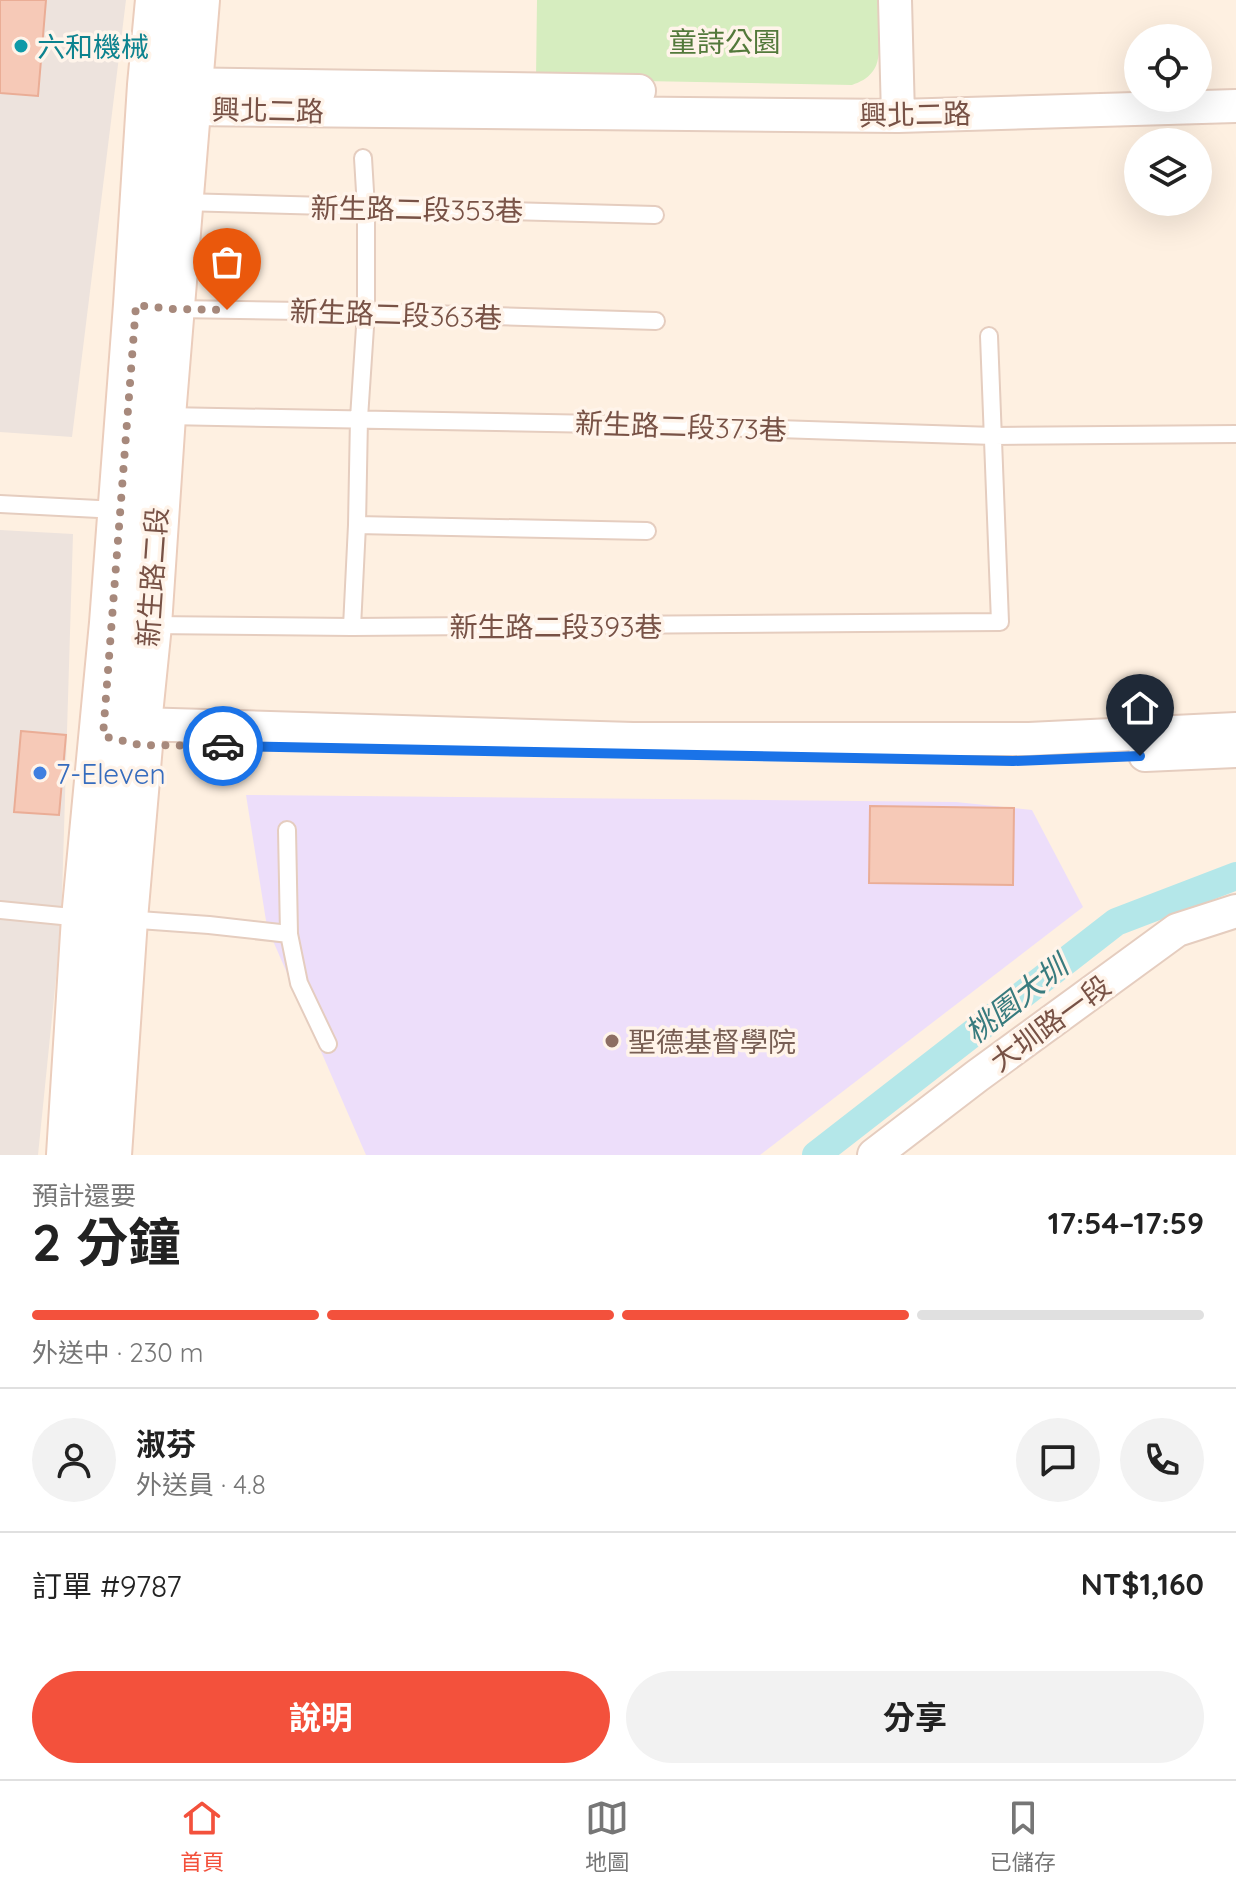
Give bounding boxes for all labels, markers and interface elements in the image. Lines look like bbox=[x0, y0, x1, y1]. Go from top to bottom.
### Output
park label: 童詩公園 bbox=[669, 24, 781, 59]
map controls bbox=[1124, 24, 1212, 216]
button: locate bbox=[1124, 24, 1212, 112]
place label: 六和機械 bbox=[37, 29, 149, 64]
marker: 六和機械 bbox=[12, 37, 30, 55]
street label: 興北二路 bbox=[212, 92, 324, 128]
street label: 興北二路 bbox=[859, 96, 971, 132]
button: layers bbox=[1124, 128, 1212, 216]
street label: 新生路二段353巷 bbox=[310, 190, 524, 228]
pin bbox=[193, 228, 261, 310]
icon: bag bbox=[205, 240, 249, 284]
street label: 新生路二段363巷 bbox=[289, 293, 503, 335]
street label: 新生路二段373巷 bbox=[575, 405, 787, 447]
street label: 新生路二段 bbox=[130, 506, 174, 648]
street label: 新生路二段393巷 bbox=[450, 609, 662, 644]
pin bbox=[1106, 674, 1174, 756]
icon: home bbox=[1118, 686, 1162, 730]
courier bbox=[183, 706, 263, 786]
icon: car bbox=[201, 724, 245, 768]
place label: 7-Eleven bbox=[56, 756, 166, 791]
marker: 7-Eleven bbox=[31, 764, 49, 782]
water label: 桃園大圳 bbox=[957, 945, 1078, 1051]
street label: 大圳路一段 bbox=[983, 968, 1117, 1078]
place label: 聖德基督學院 bbox=[628, 1024, 796, 1059]
marker: 聖德基督學院 bbox=[603, 1032, 621, 1050]
text: 預計還要 bbox=[32, 1179, 136, 1212]
text: 17:54–17:59 bbox=[1048, 1204, 1204, 1242]
text: 2 分鐘 bbox=[32, 1209, 180, 1274]
text: 外送中 · 230 m bbox=[32, 1336, 204, 1369]
button: person bbox=[32, 1418, 116, 1502]
button: chat bbox=[1016, 1418, 1100, 1502]
button: phone bbox=[1120, 1418, 1204, 1502]
text: 淑芬 bbox=[136, 1425, 196, 1463]
text: 外送員 · 4.8 bbox=[136, 1468, 266, 1501]
text: NT$1,160 bbox=[1081, 1565, 1204, 1603]
text: 訂單 #9787 bbox=[32, 1567, 182, 1605]
button: 說明 bbox=[32, 1671, 610, 1763]
button: 分享 bbox=[626, 1671, 1204, 1763]
tab: 首頁 bbox=[180, 1796, 224, 1876]
tab: 地圖 bbox=[585, 1796, 629, 1876]
tab: 已儲存 bbox=[990, 1796, 1056, 1876]

